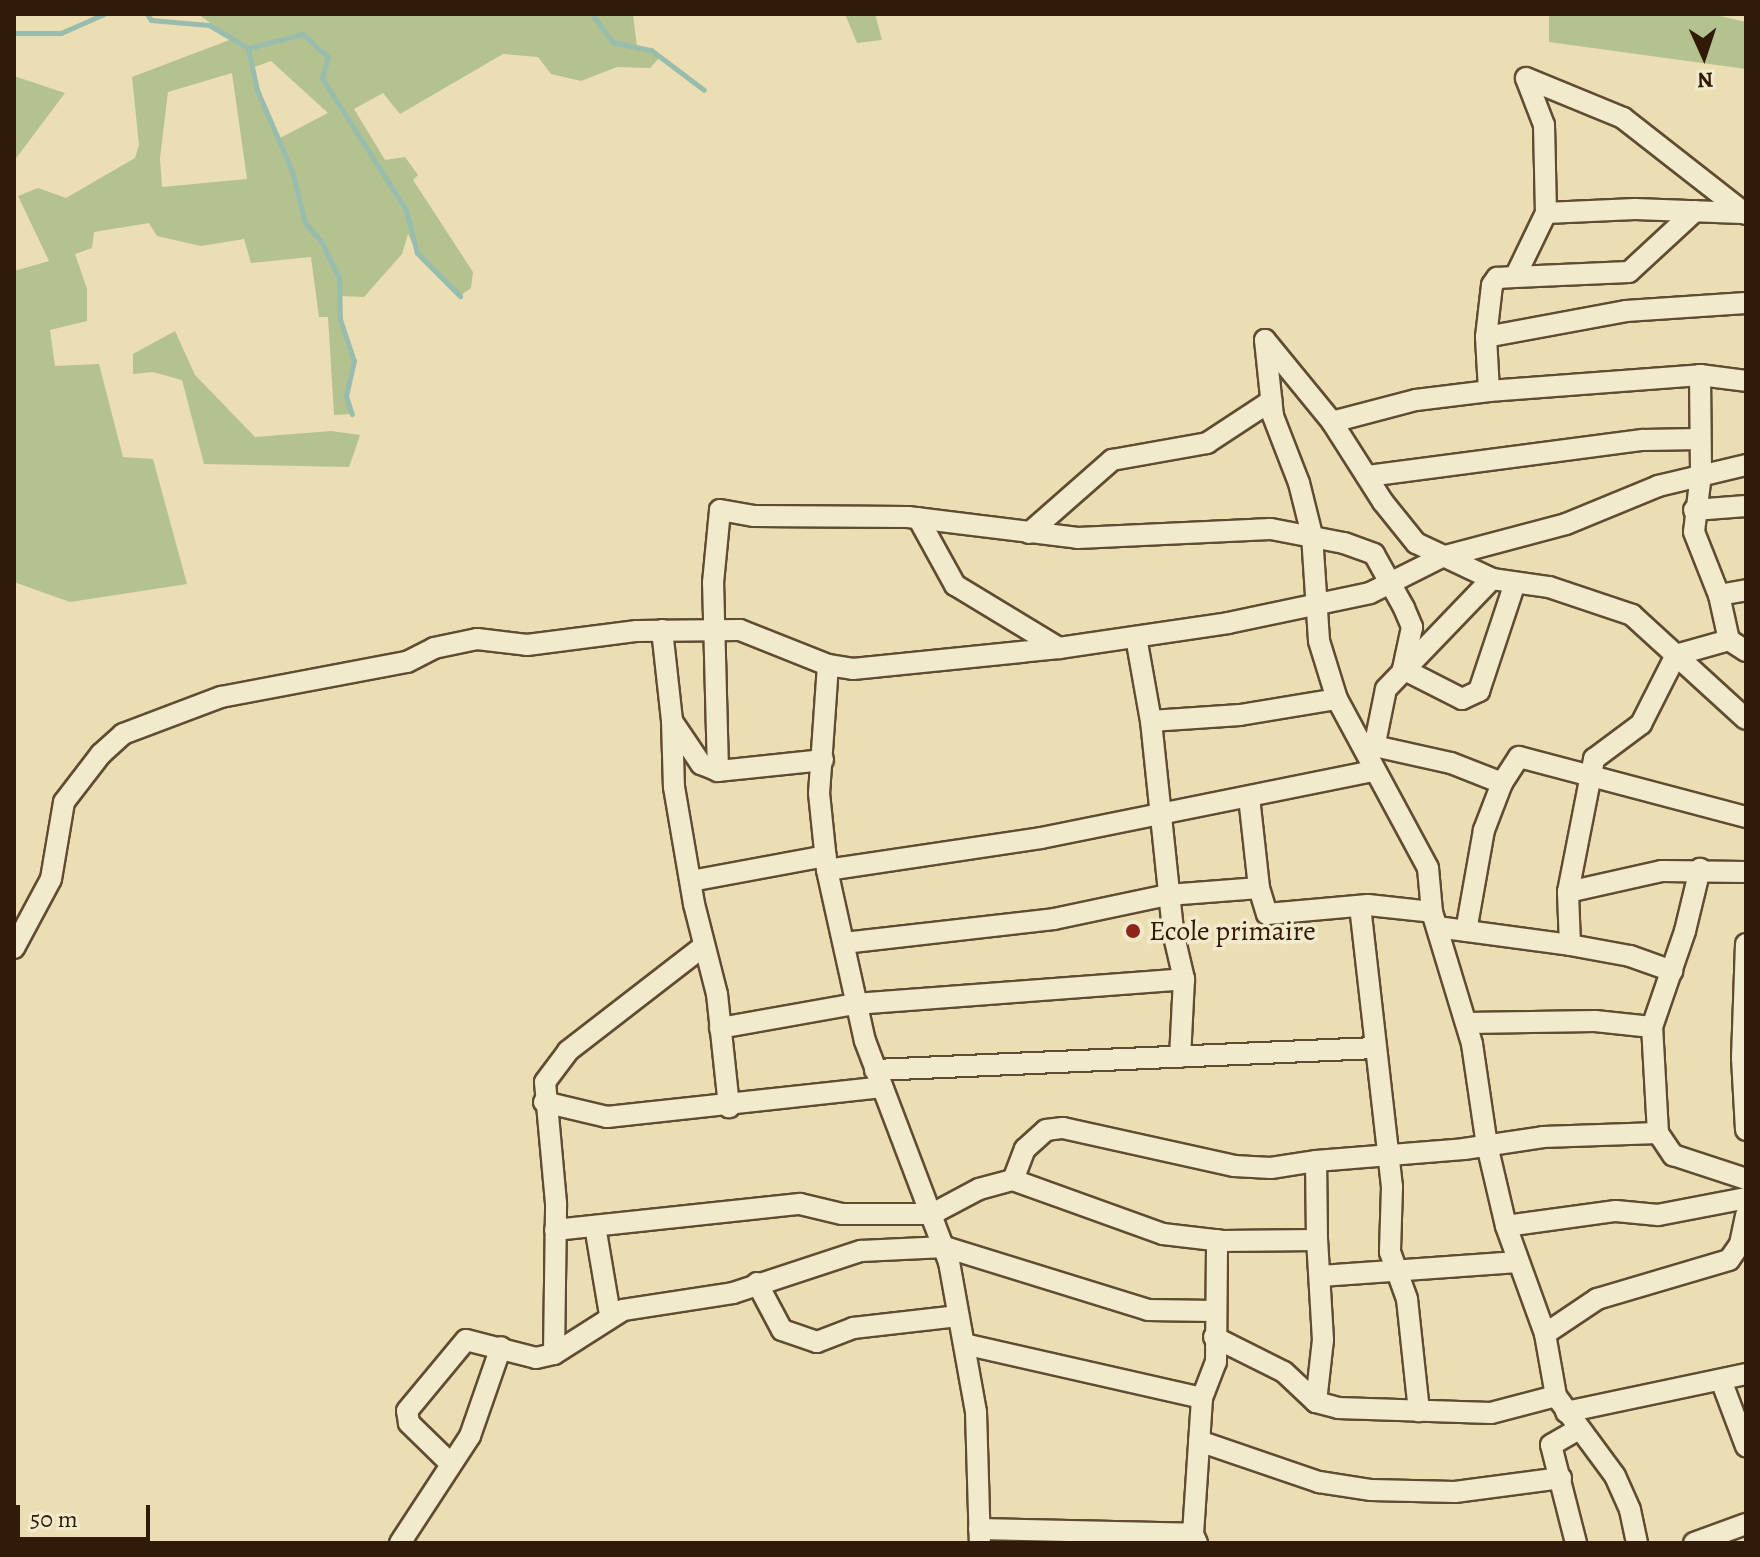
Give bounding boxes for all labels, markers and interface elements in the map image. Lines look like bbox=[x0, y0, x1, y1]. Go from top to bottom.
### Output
north arrow bbox=[1664, 16, 1744, 96]
text: N bbox=[1696, 65, 1714, 95]
place label: Ecole primaire bbox=[1149, 914, 1316, 948]
marker: Ecole primaire bbox=[1124, 922, 1142, 940]
scale bar bbox=[20, 1489, 154, 1539]
text: 50 m bbox=[30, 1503, 78, 1535]

